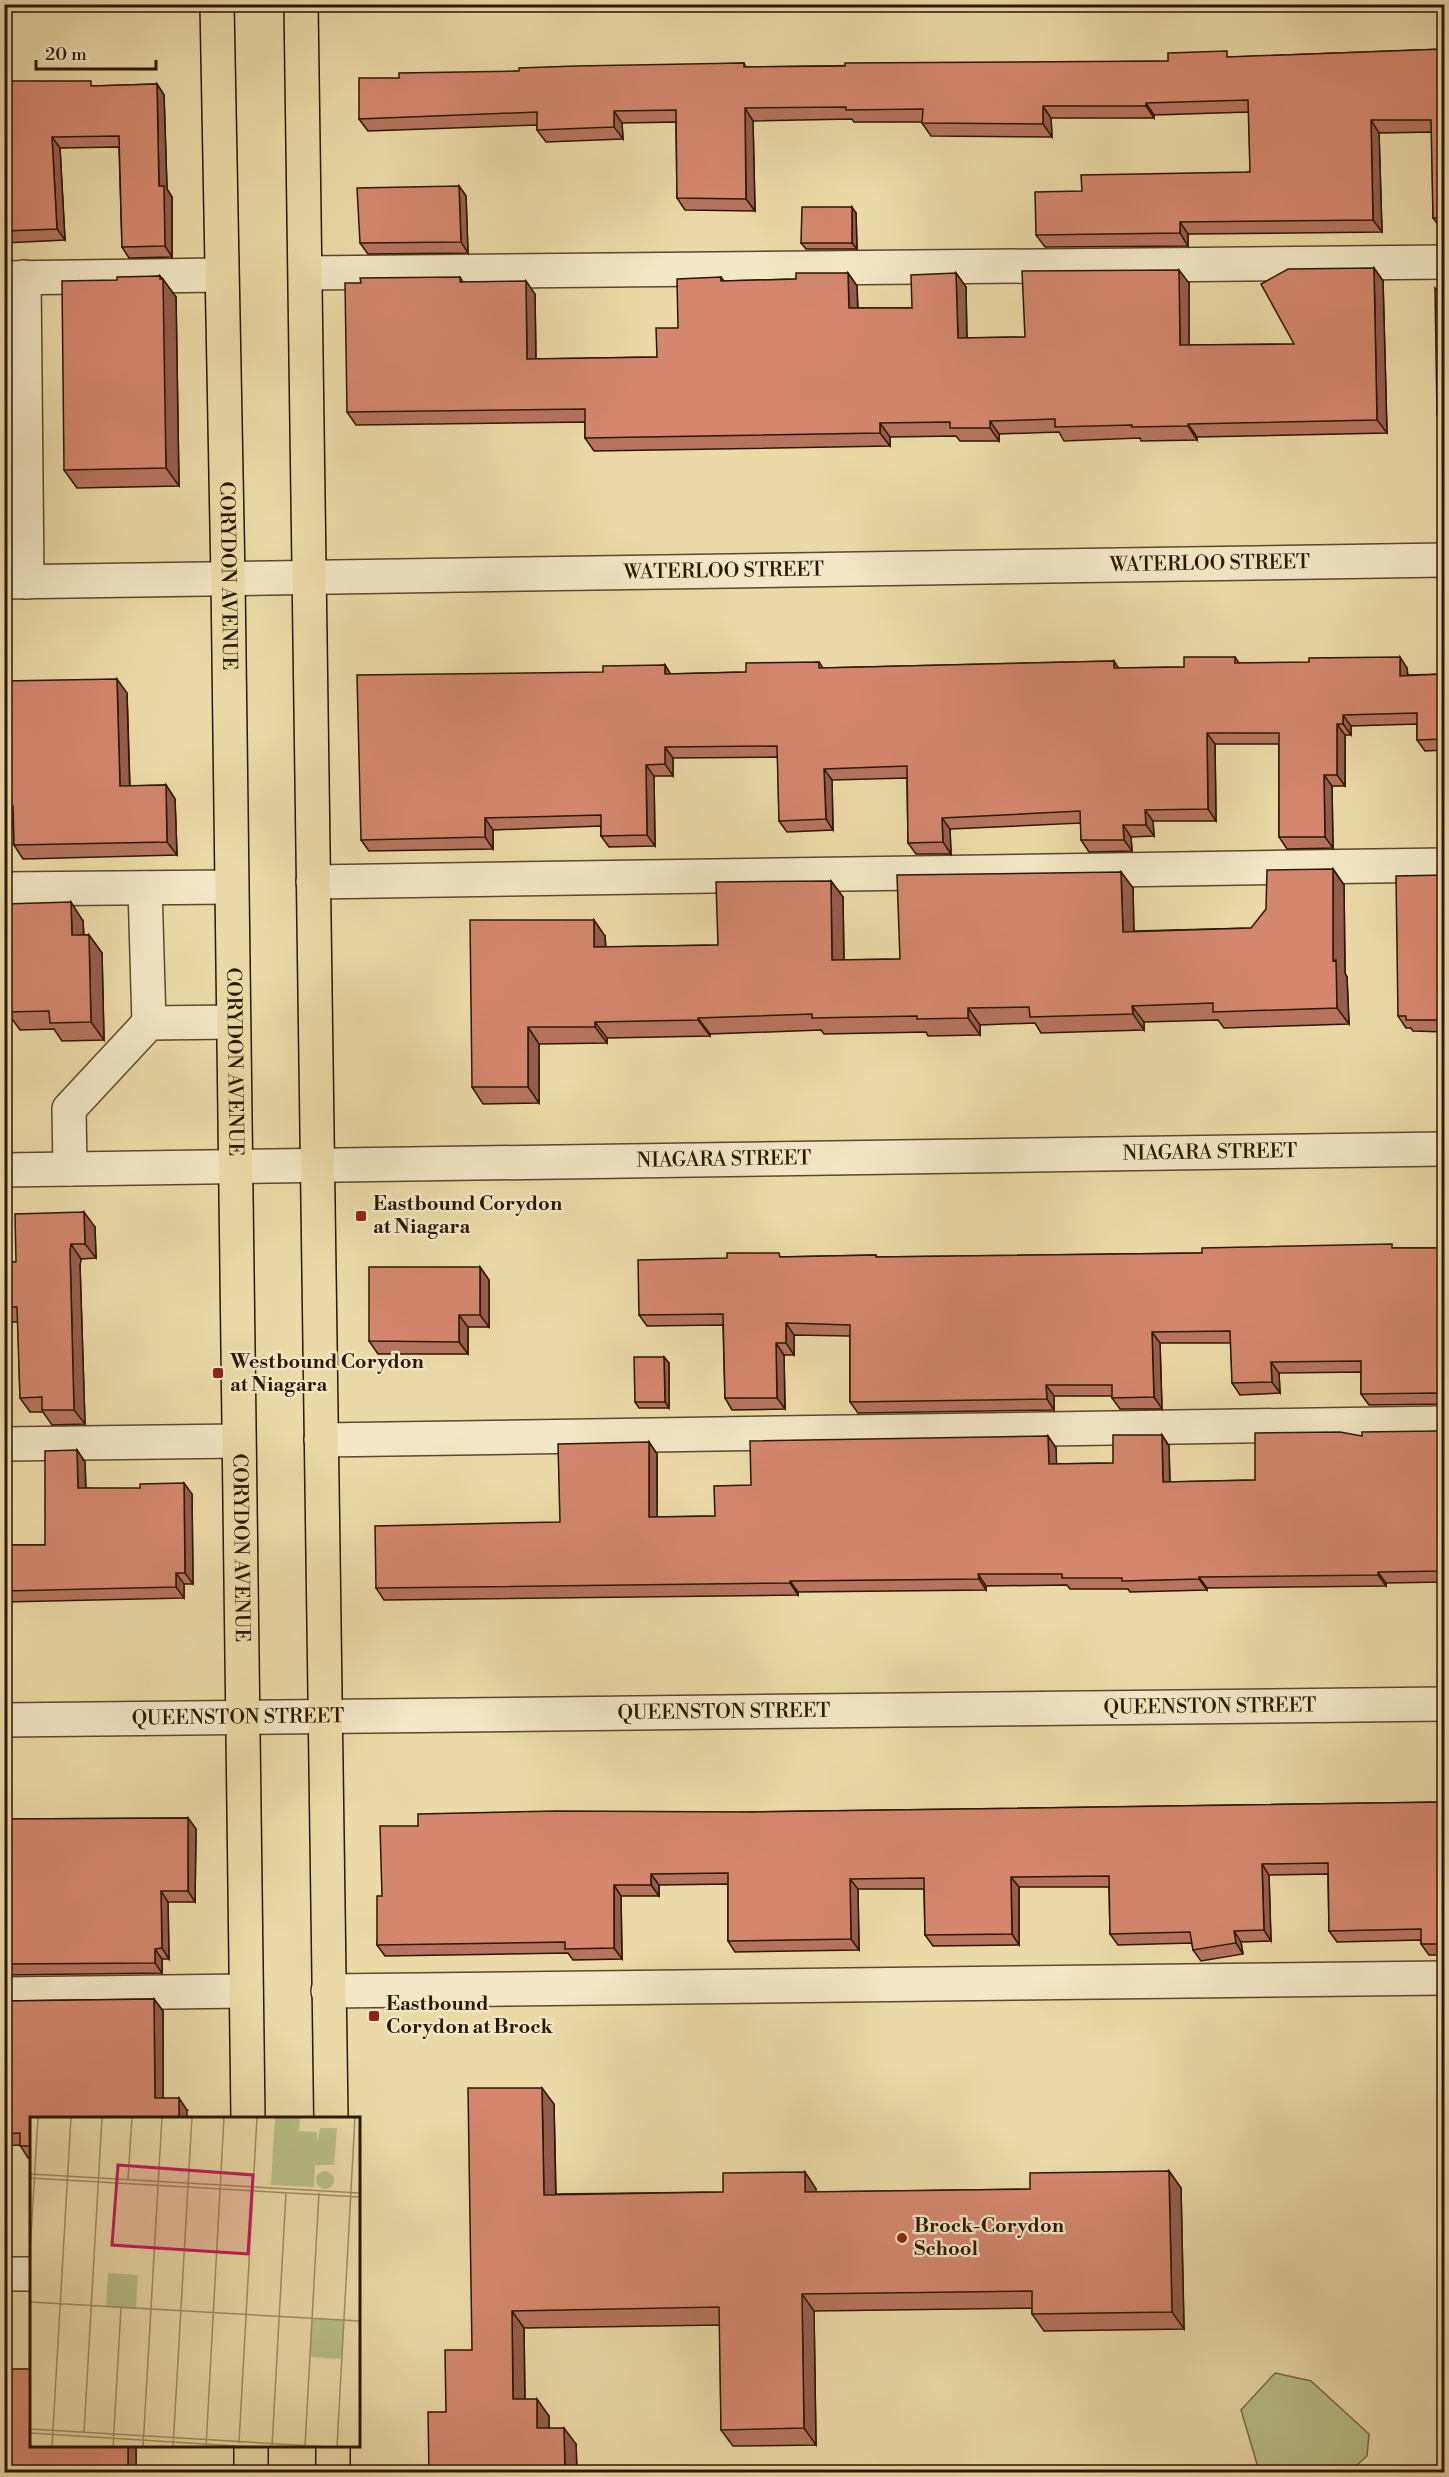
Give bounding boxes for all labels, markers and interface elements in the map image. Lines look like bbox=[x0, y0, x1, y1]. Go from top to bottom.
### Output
scale bar bbox=[36, 33, 156, 71]
text: 20 m bbox=[45, 43, 87, 66]
street label: CORYDON AVENUE bbox=[214, 481, 242, 670]
street label: WATERLOO STREET bbox=[1108, 550, 1310, 578]
street label: WATERLOO STREET bbox=[623, 557, 824, 585]
street label: CORYDON AVENUE bbox=[221, 967, 248, 1156]
street label: NIAGARA STREET bbox=[1122, 1139, 1298, 1166]
street label: NIAGARA STREET bbox=[636, 1146, 812, 1173]
place label: Eastbound Corydon at Niagara bbox=[373, 1192, 563, 1240]
marker: Eastbound Corydon at Niagara bbox=[354, 1209, 368, 1223]
place label: Westbound Corydon at Niagara bbox=[229, 1350, 425, 1398]
marker: Westbound Corydon at Niagara bbox=[211, 1366, 225, 1380]
street label: CORYDON AVENUE bbox=[227, 1453, 254, 1642]
street label: QUEENSTON STREET bbox=[1103, 1693, 1316, 1720]
street label: QUEENSTON STREET bbox=[617, 1698, 830, 1726]
street label: QUEENSTON STREET bbox=[131, 1704, 345, 1731]
place label: Eastbound Corydon at Brock bbox=[386, 1992, 554, 2040]
marker: Eastbound Corydon at Brock bbox=[367, 2009, 381, 2023]
inset map bbox=[30, 2117, 360, 2447]
place label: Brock-Corydon School bbox=[914, 2214, 1065, 2262]
marker: Brock-Corydon School bbox=[895, 2231, 909, 2245]

